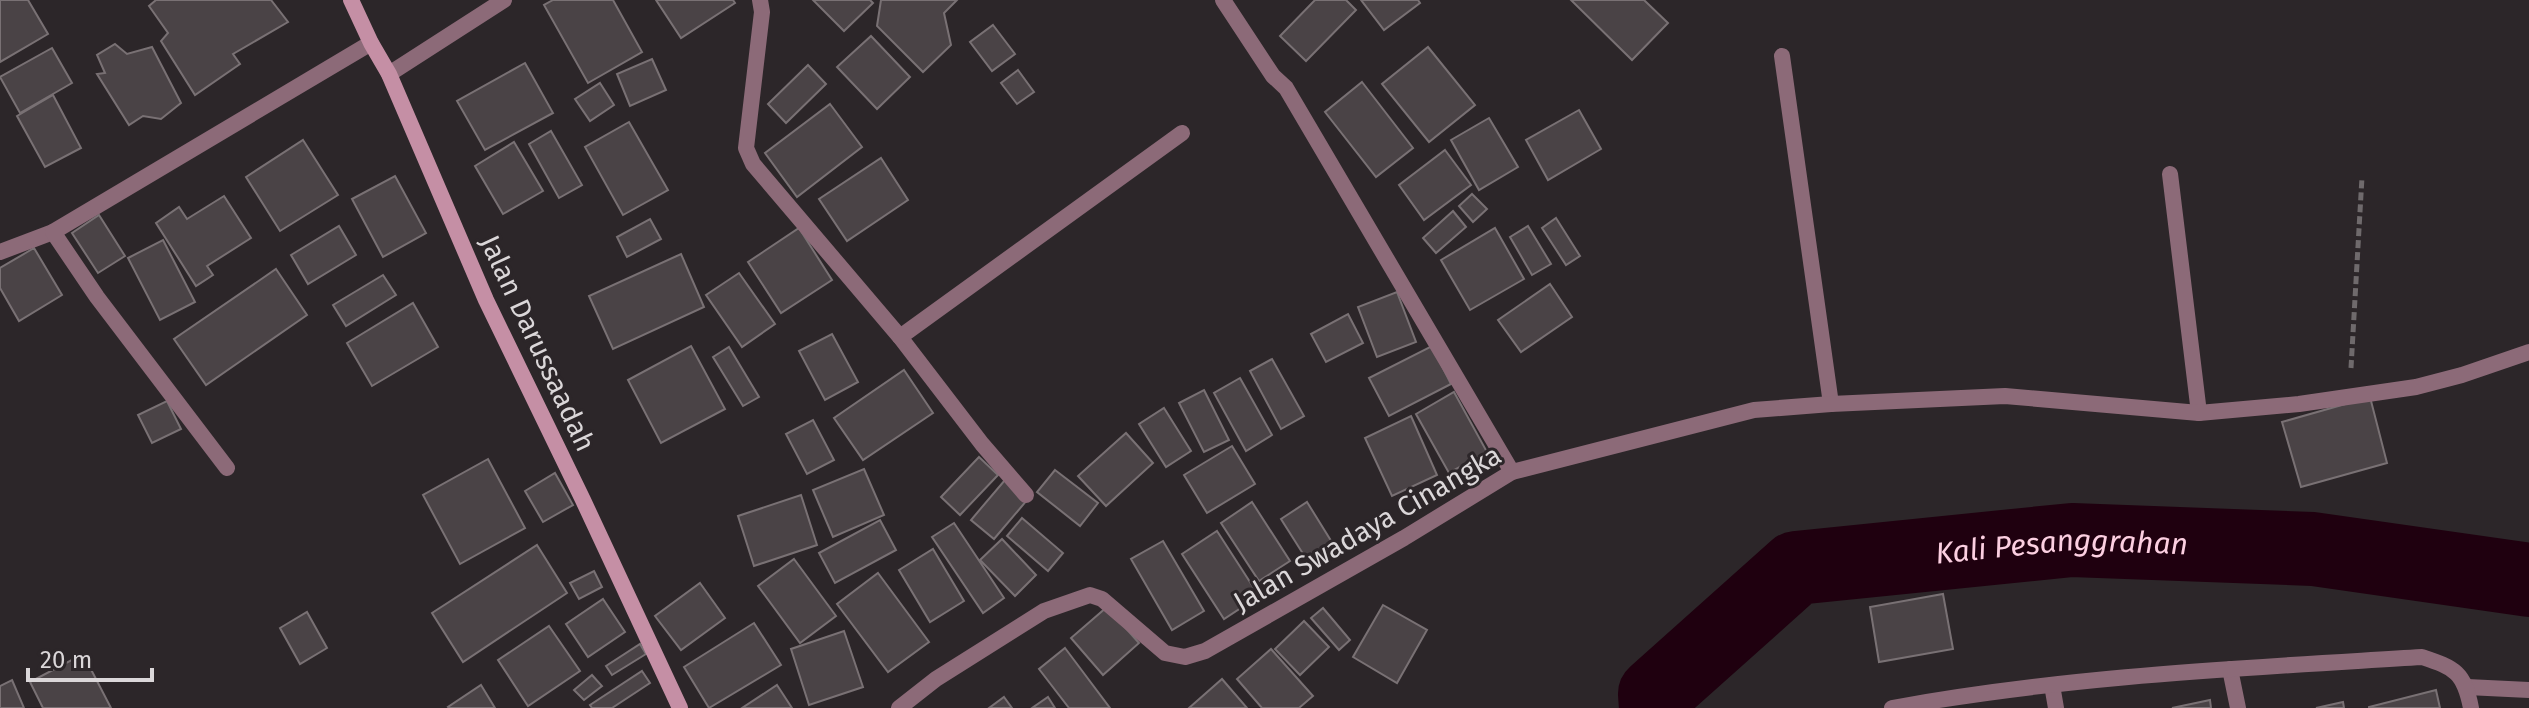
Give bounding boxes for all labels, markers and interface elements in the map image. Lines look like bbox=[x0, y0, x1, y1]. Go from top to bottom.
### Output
street label: Jalan Darussaadah bbox=[473, 230, 602, 457]
street label: Jalan Swadaya Cinangka bbox=[1227, 438, 1507, 619]
water label: Kali Pesanggrahan bbox=[1934, 522, 2189, 572]
scale bar bbox=[28, 632, 152, 682]
text: 20 m bbox=[40, 646, 92, 674]

